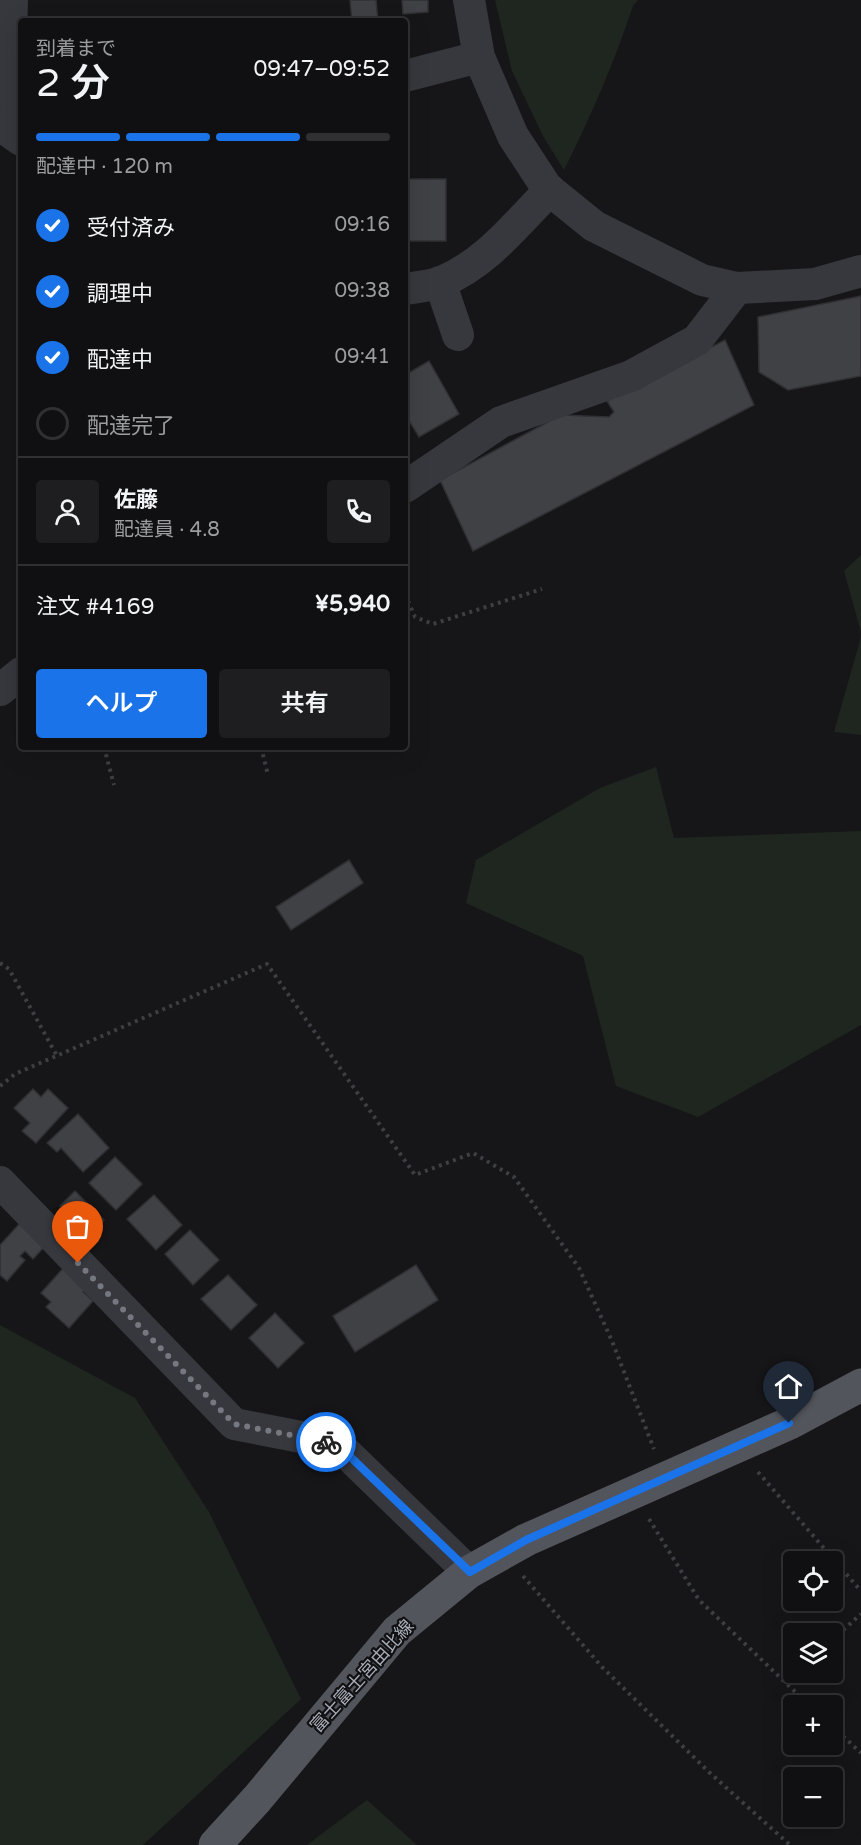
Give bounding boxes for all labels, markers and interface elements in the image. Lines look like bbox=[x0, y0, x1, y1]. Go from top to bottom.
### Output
text: 到着まで bbox=[36, 37, 116, 61]
text: 09:47–09:52 bbox=[253, 56, 390, 82]
text: 2 分 bbox=[36, 60, 110, 107]
text: 配達中 · 120 m bbox=[36, 155, 173, 179]
icon: check bbox=[36, 209, 69, 242]
text: 09:16 bbox=[335, 213, 390, 237]
text: 受付済み bbox=[87, 215, 175, 241]
icon: check bbox=[36, 275, 69, 308]
text: 09:38 bbox=[335, 279, 390, 303]
text: 調理中 bbox=[87, 281, 153, 307]
icon: check bbox=[36, 341, 69, 374]
text: 09:41 bbox=[335, 345, 390, 369]
text: 配達中 bbox=[87, 347, 153, 373]
text: 配達完了 bbox=[87, 413, 175, 439]
button: person bbox=[36, 480, 99, 543]
button: phone bbox=[327, 480, 390, 543]
text: 佐藤 bbox=[114, 487, 158, 513]
text: 配達員 · 4.8 bbox=[114, 518, 220, 542]
text: ¥5,940 bbox=[315, 591, 390, 617]
text: 注文 #4169 bbox=[36, 594, 154, 620]
button: ヘルプ bbox=[36, 669, 207, 738]
button: 共有 bbox=[219, 669, 390, 738]
pin bbox=[52, 1201, 103, 1263]
icon: bag bbox=[61, 1210, 94, 1243]
pin bbox=[763, 1361, 814, 1423]
icon: home bbox=[772, 1370, 805, 1403]
courier bbox=[296, 1412, 356, 1472]
icon: bike bbox=[310, 1426, 343, 1459]
map controls bbox=[783, 1551, 843, 1827]
button: locate bbox=[783, 1551, 843, 1611]
street label: 富士富士宮由比線 bbox=[306, 1615, 418, 1737]
button: layers bbox=[783, 1623, 843, 1683]
button: + bbox=[783, 1695, 843, 1755]
button: − bbox=[783, 1767, 843, 1827]

